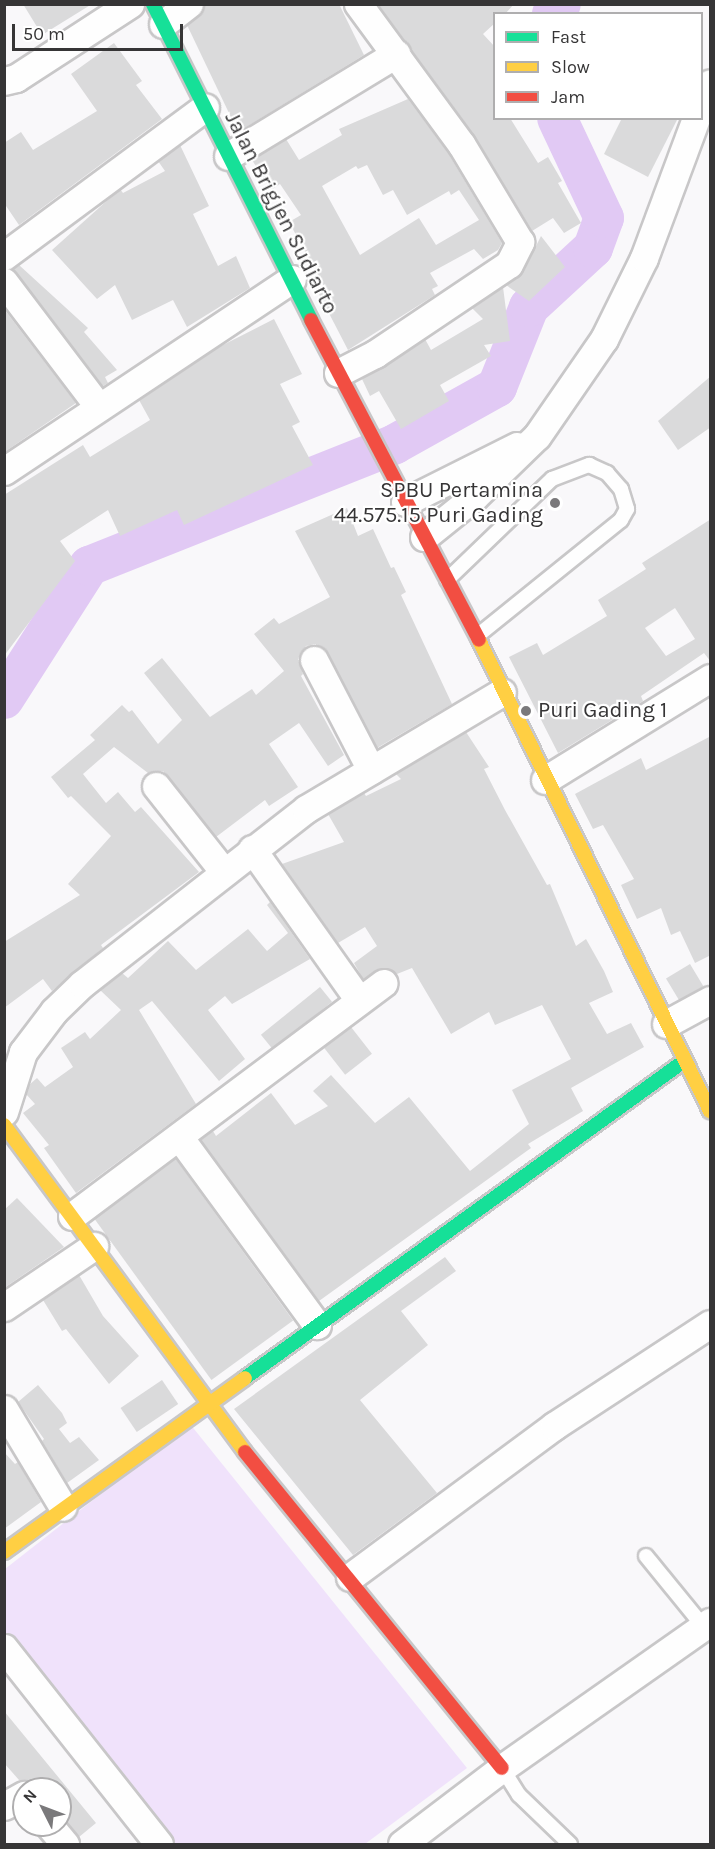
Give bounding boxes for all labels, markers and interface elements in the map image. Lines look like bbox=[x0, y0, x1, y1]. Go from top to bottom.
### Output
scale bar bbox=[15, 12, 186, 50]
legend bbox=[493, 12, 703, 120]
text: 50 m bbox=[23, 23, 65, 45]
text: Fast bbox=[551, 26, 586, 48]
text: Slow bbox=[551, 56, 590, 78]
text: Jam bbox=[551, 86, 585, 108]
street label: Jalan Brigjen Sudiarto bbox=[219, 108, 343, 318]
place label: SPBU Pertamina 44.575.15 Puri Gading bbox=[334, 477, 543, 528]
marker: SPBU Pertamina 44.575.15 Puri Gading bbox=[548, 496, 562, 510]
place label: Puri Gading 1 bbox=[538, 698, 667, 724]
marker: Puri Gading 1 bbox=[519, 704, 533, 718]
north arrow bbox=[12, 1777, 72, 1837]
text: N bbox=[19, 1785, 41, 1807]

